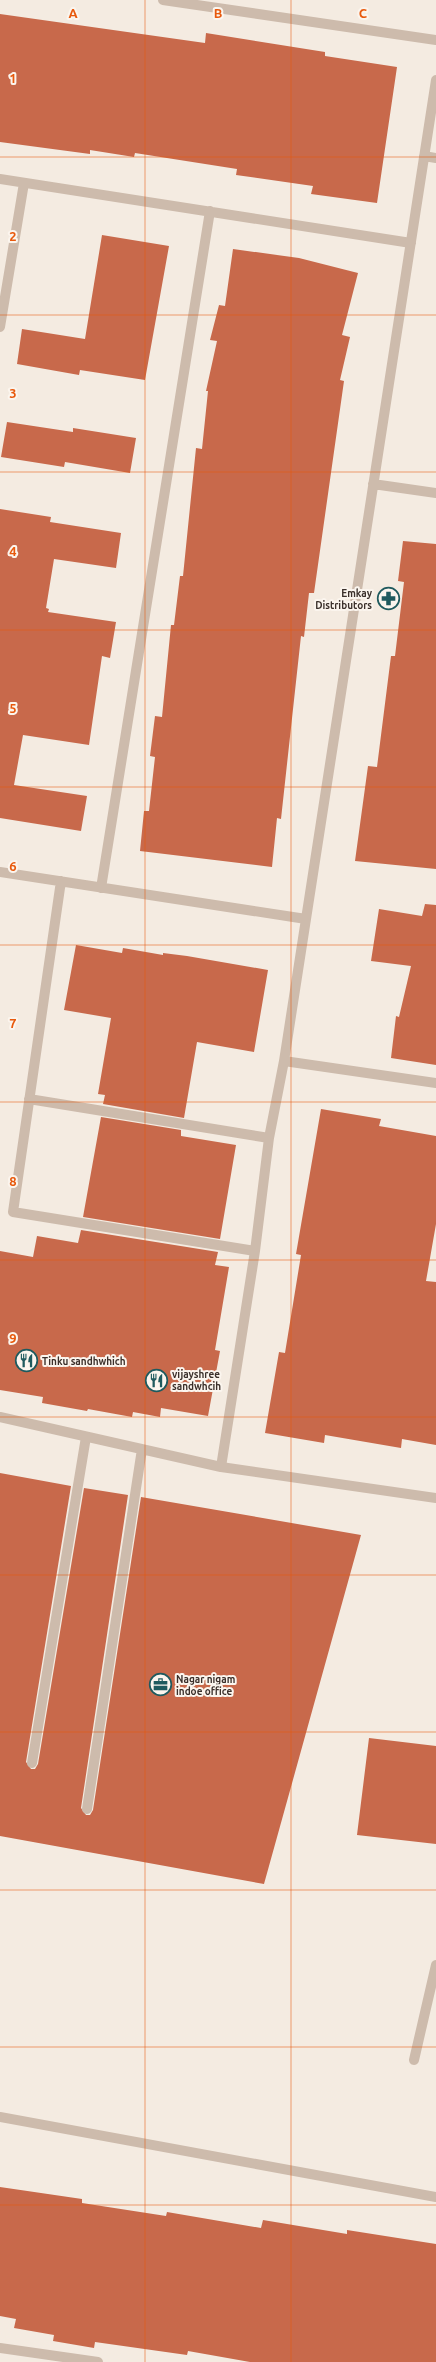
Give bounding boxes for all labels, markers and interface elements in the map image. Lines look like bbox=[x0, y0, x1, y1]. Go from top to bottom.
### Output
text: A bbox=[68, 6, 78, 20]
text: B bbox=[214, 6, 223, 20]
text: C bbox=[359, 6, 368, 20]
text: 1 bbox=[9, 71, 17, 85]
text: 2 bbox=[9, 229, 17, 243]
text: 3 bbox=[9, 386, 17, 400]
text: 4 bbox=[9, 544, 17, 558]
pharmacy icon: Emkay Distributors bbox=[375, 586, 401, 612]
place label: Emkay Distributors bbox=[315, 588, 373, 611]
text: 5 bbox=[9, 701, 17, 715]
text: 6 bbox=[9, 859, 17, 873]
text: 7 bbox=[9, 1016, 17, 1030]
text: 8 bbox=[9, 1174, 17, 1188]
text: 9 bbox=[9, 1331, 17, 1345]
restaurant icon: Tinku sandhwhich bbox=[13, 1348, 39, 1374]
place label: Tinku sandhwhich bbox=[42, 1356, 126, 1367]
restaurant icon: vijayshree sandwhcih bbox=[144, 1367, 170, 1393]
place label: vijayshree sandwhcih bbox=[172, 1369, 221, 1392]
office icon: Nagar nigam indoe office bbox=[147, 1672, 173, 1698]
place label: Nagar nigam indoe office bbox=[176, 1674, 235, 1697]

